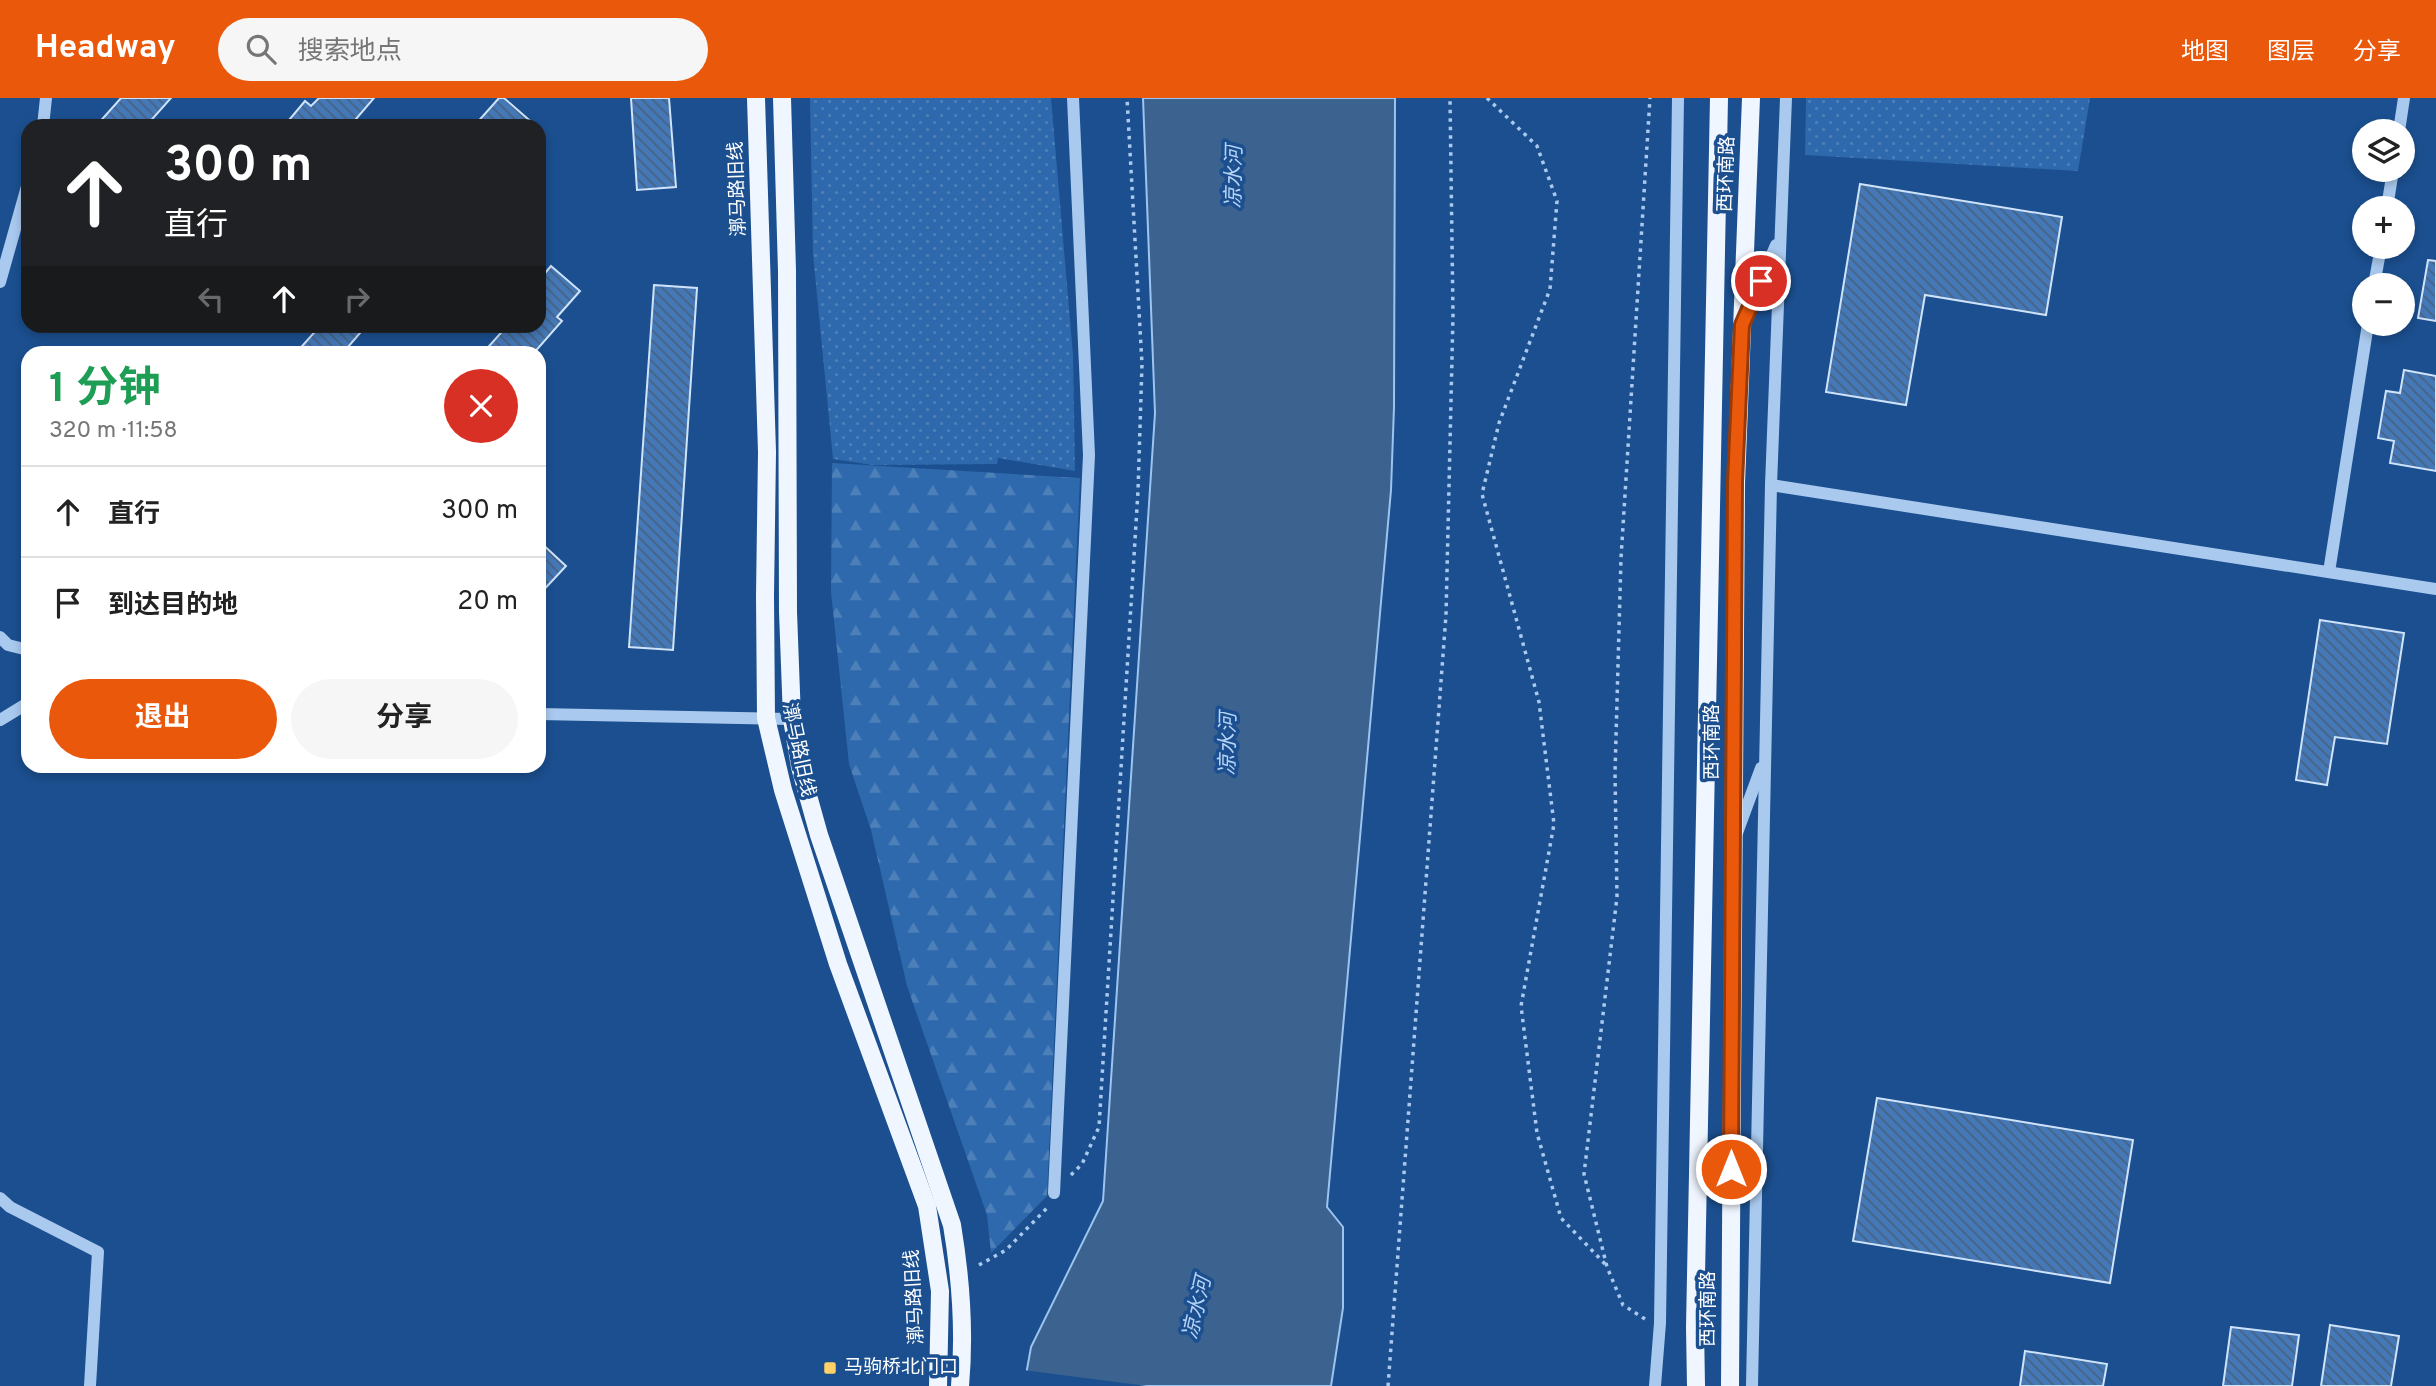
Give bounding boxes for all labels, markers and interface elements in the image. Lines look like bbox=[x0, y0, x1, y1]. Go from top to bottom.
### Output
search box bbox=[218, 18, 708, 81]
text: Headway bbox=[35, 28, 176, 70]
icon: search bbox=[242, 30, 280, 68]
text: 搜索地点 bbox=[298, 36, 402, 69]
text: 地图 bbox=[2181, 38, 2229, 68]
text: 图层 bbox=[2267, 38, 2315, 68]
text: 分享 bbox=[2353, 38, 2401, 68]
map controls bbox=[2352, 119, 2415, 336]
button: layers bbox=[2352, 119, 2415, 182]
street label: 西环南路 bbox=[1714, 136, 1740, 212]
text: 300 m bbox=[164, 137, 312, 199]
street label: 漷马路旧线 bbox=[724, 141, 752, 237]
water label: 凉水河 bbox=[1221, 141, 1249, 209]
icon: ahead bbox=[49, 147, 140, 238]
button: + bbox=[2352, 196, 2415, 259]
text: 直行 bbox=[164, 207, 228, 247]
pin bbox=[1731, 251, 1791, 311]
icon: arrive bbox=[1742, 262, 1780, 300]
button: − bbox=[2352, 273, 2415, 336]
icon: left bbox=[192, 280, 230, 318]
icon: ahead bbox=[265, 280, 303, 318]
icon: right bbox=[338, 280, 376, 318]
text: 1 分钟 bbox=[49, 364, 160, 417]
button: close bbox=[444, 369, 518, 443]
text: 320 m · 11:58 bbox=[49, 417, 178, 446]
icon: ahead bbox=[49, 493, 87, 531]
text: 300 m bbox=[441, 495, 518, 528]
text: 直行 bbox=[108, 499, 160, 532]
icon: arrive bbox=[49, 584, 87, 622]
text: 20 m bbox=[457, 586, 518, 619]
text: 到达目的地 bbox=[108, 590, 238, 623]
button: 退出 bbox=[49, 679, 277, 759]
button: 分享 bbox=[291, 679, 518, 759]
street label: 漷马路旧线 bbox=[776, 701, 820, 799]
street label: 西环南路 bbox=[1701, 704, 1725, 780]
water label: 凉水河 bbox=[1215, 708, 1243, 776]
position arrow bbox=[1694, 1132, 1768, 1206]
street label: 漷马路旧线 bbox=[901, 1249, 929, 1345]
water label: 凉水河 bbox=[1178, 1270, 1219, 1342]
street label: 西环南路 bbox=[1697, 1271, 1721, 1347]
place label: 马驹桥北门口 bbox=[844, 1356, 958, 1380]
marker: 马驹桥北门口 bbox=[822, 1360, 838, 1376]

